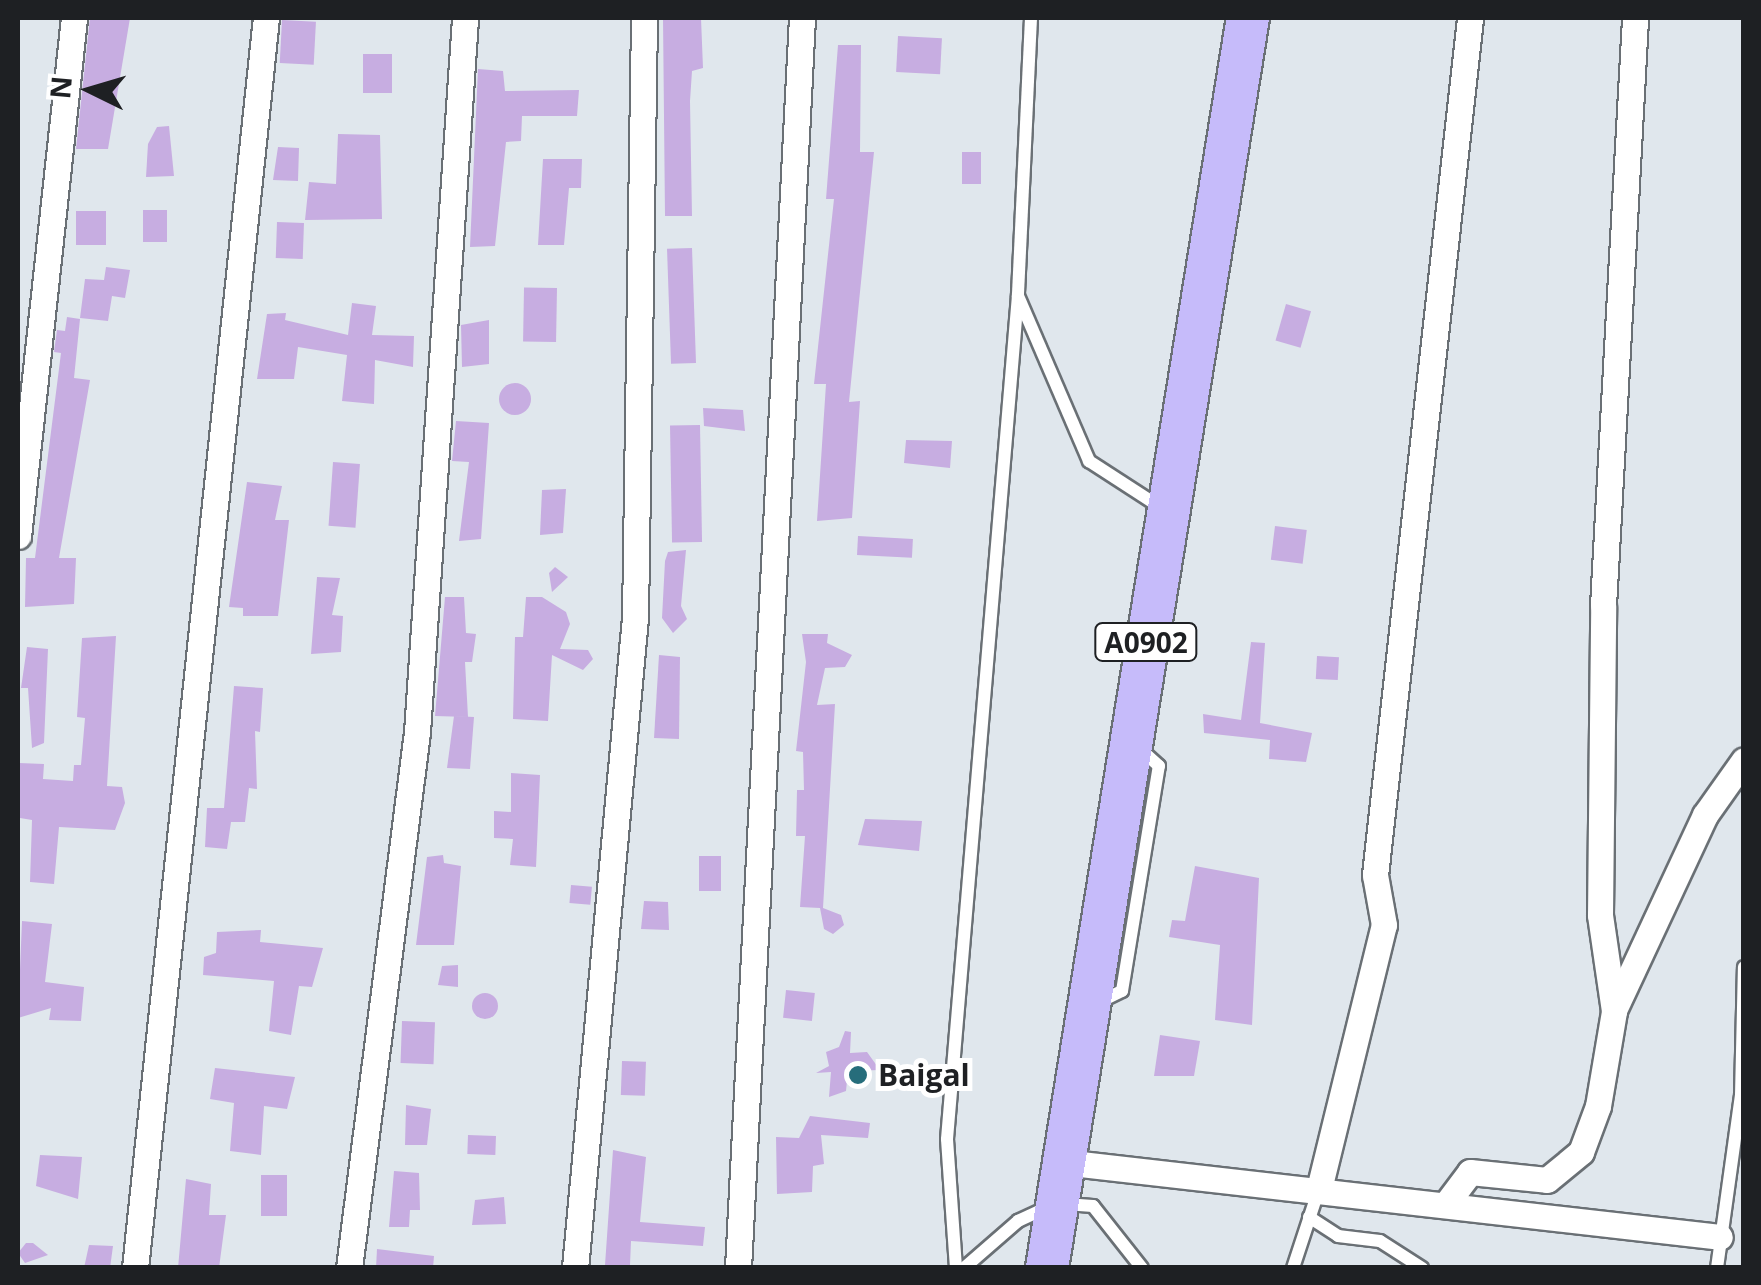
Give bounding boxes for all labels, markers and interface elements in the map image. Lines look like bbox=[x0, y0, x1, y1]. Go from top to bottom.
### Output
north arrow bbox=[40, 40, 140, 140]
text: N bbox=[40, 74, 80, 100]
road number: A0902 bbox=[1094, 619, 1198, 665]
place label: Baigal bbox=[878, 1057, 970, 1093]
marker: Baigal bbox=[847, 1064, 869, 1086]

